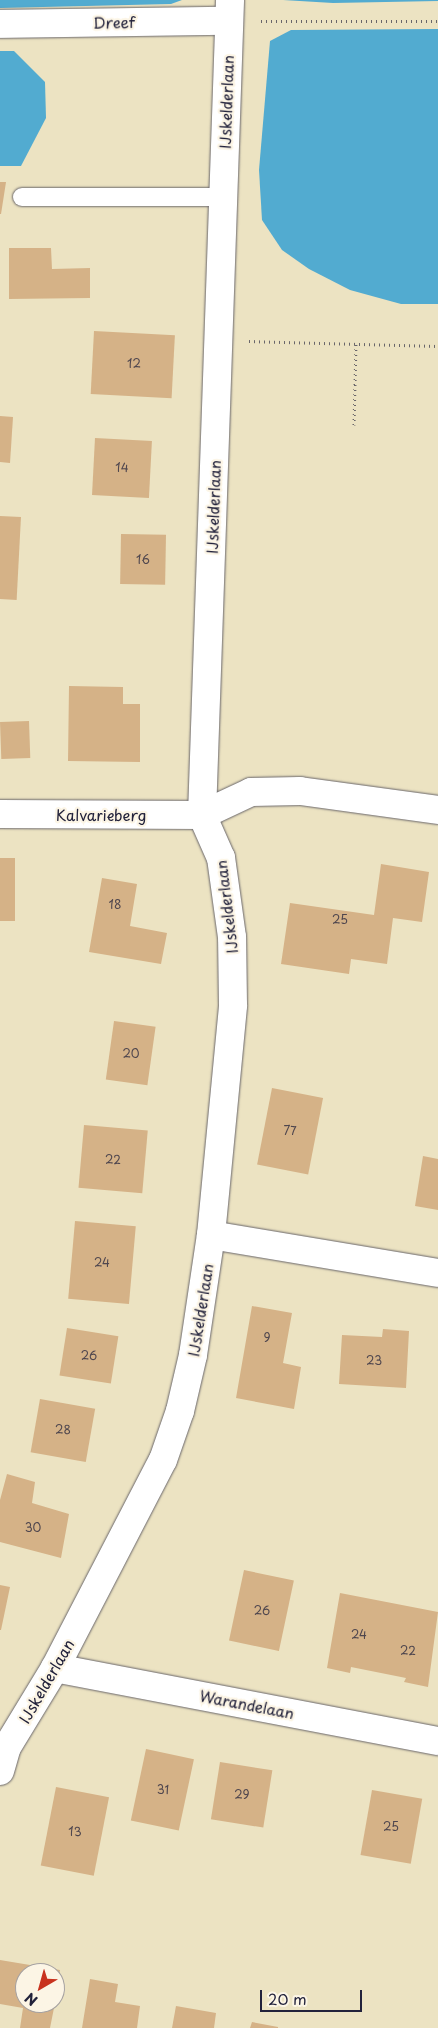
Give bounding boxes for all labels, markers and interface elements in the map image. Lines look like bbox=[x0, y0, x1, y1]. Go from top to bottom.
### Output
street label: Dreef bbox=[93, 13, 135, 31]
street label: IJskelderlaan bbox=[215, 55, 237, 149]
house number: 12 bbox=[127, 357, 141, 371]
street label: IJskelderlaan bbox=[202, 460, 224, 554]
house number: 14 bbox=[115, 461, 129, 475]
house number: 16 bbox=[136, 553, 150, 567]
street label: Kalvarieberg bbox=[56, 806, 146, 824]
street label: IJskelderlaan bbox=[211, 859, 241, 955]
house number: 18 bbox=[109, 898, 121, 912]
house number: 25 bbox=[332, 913, 348, 927]
house number: 20 bbox=[122, 1047, 140, 1061]
house number: 77 bbox=[283, 1124, 297, 1138]
house number: 22 bbox=[105, 1153, 121, 1167]
house number: 24 bbox=[94, 1256, 110, 1270]
street label: IJskelderlaan bbox=[184, 1262, 216, 1358]
house number: 9 bbox=[263, 1331, 271, 1345]
house number: 26 bbox=[81, 1349, 97, 1363]
house number: 23 bbox=[366, 1354, 382, 1368]
house number: 28 bbox=[55, 1423, 71, 1437]
house number: 30 bbox=[25, 1521, 41, 1535]
house number: 26 bbox=[254, 1604, 270, 1618]
house number: 24 bbox=[351, 1628, 367, 1642]
street label: IJskelderlaan bbox=[15, 1636, 77, 1726]
house number: 22 bbox=[400, 1644, 416, 1658]
street label: Warandelaan bbox=[198, 1686, 296, 1722]
house number: 31 bbox=[157, 1783, 169, 1797]
house number: 29 bbox=[234, 1788, 250, 1802]
house number: 25 bbox=[383, 1820, 399, 1834]
house number: 13 bbox=[68, 1825, 82, 1839]
north arrow bbox=[15, 1963, 65, 2013]
scale bar bbox=[263, 1980, 366, 2012]
text: 20 m bbox=[268, 1987, 307, 2010]
text: N bbox=[20, 1988, 42, 2011]

